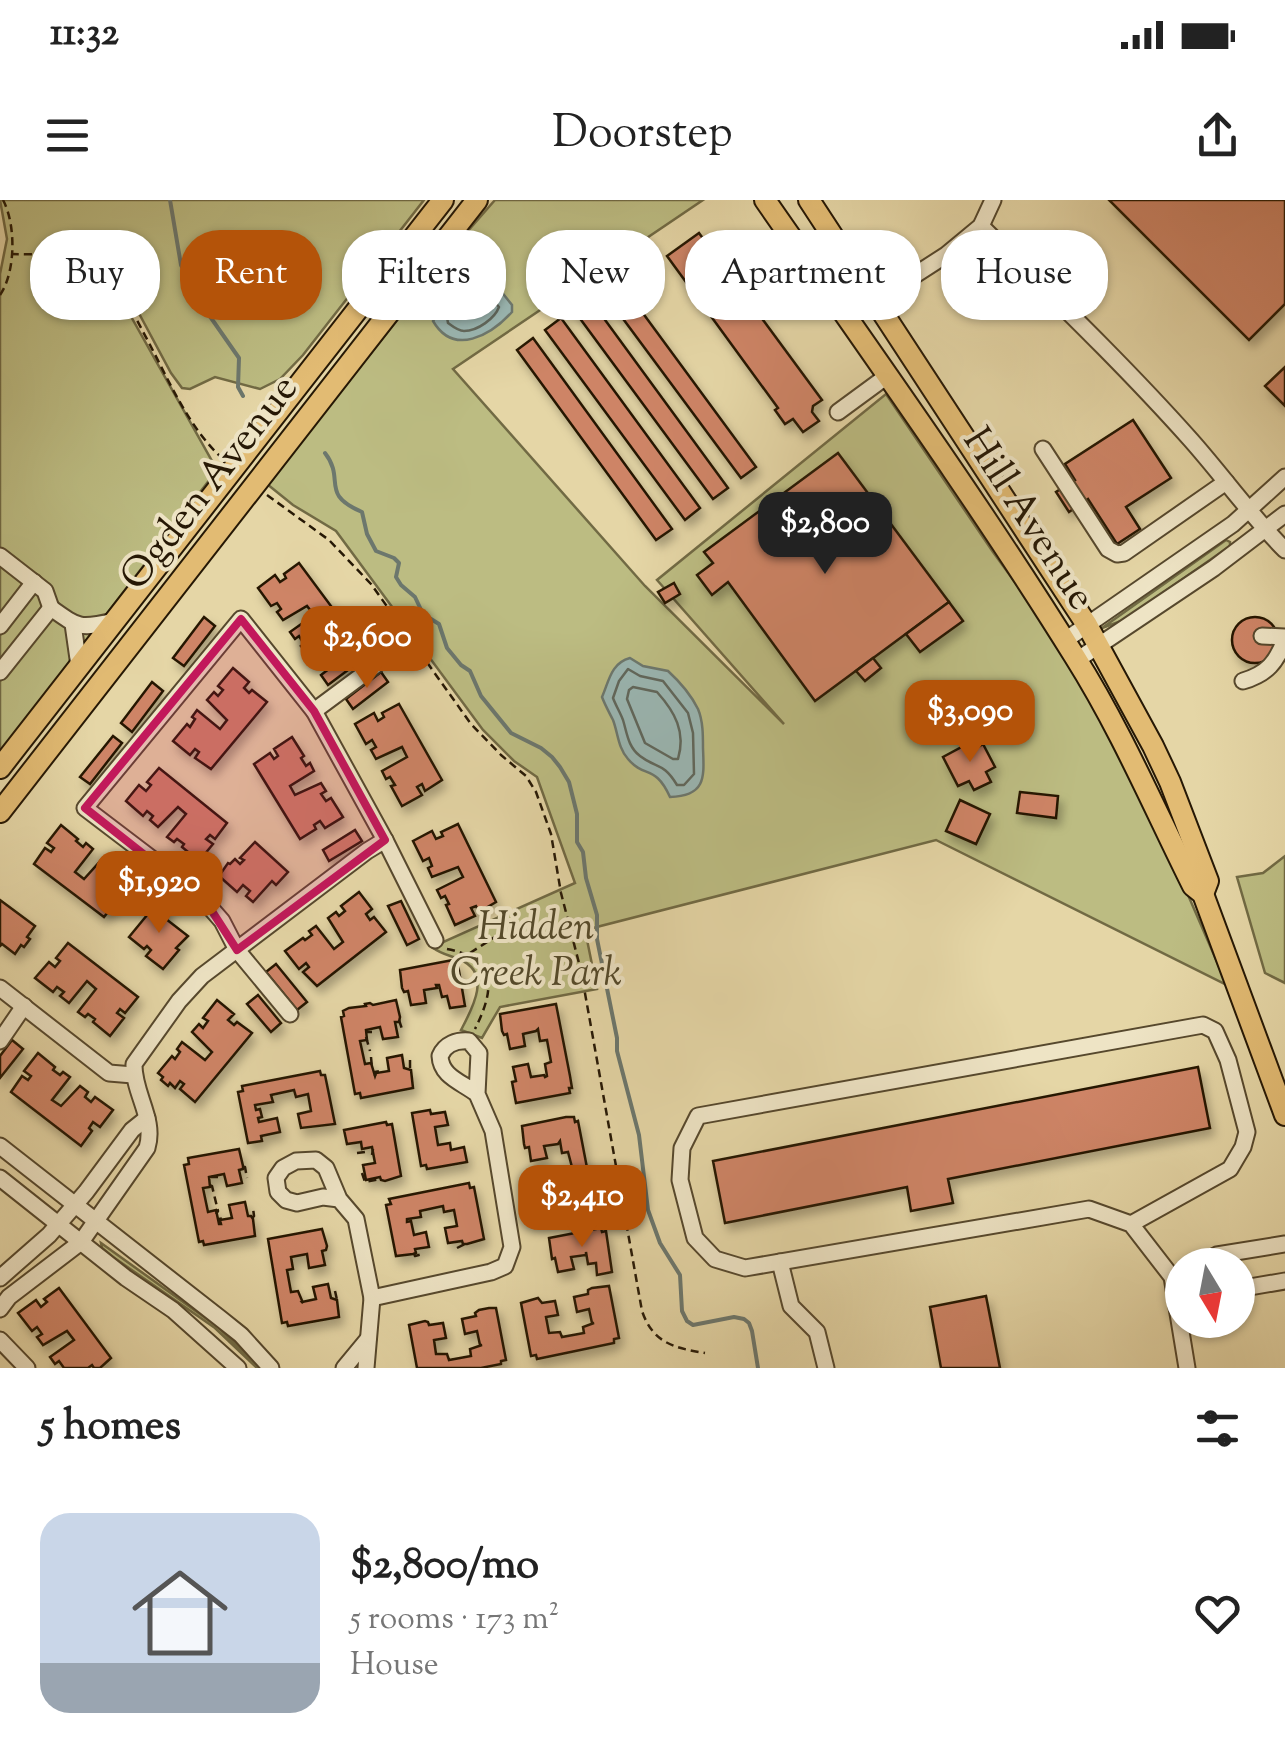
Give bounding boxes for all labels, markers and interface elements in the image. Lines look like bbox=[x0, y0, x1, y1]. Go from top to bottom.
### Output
text: 11:32 bbox=[50, 8, 119, 62]
text: Doorstep bbox=[552, 103, 733, 168]
icon: menu bbox=[40, 108, 95, 163]
icon: share bbox=[1190, 108, 1245, 163]
chip: Buy bbox=[30, 230, 160, 320]
chip: Rent bbox=[180, 230, 322, 320]
chip: Filters bbox=[342, 230, 506, 320]
chip: New bbox=[526, 230, 665, 320]
chip: Apartment bbox=[685, 230, 921, 320]
chip: House bbox=[941, 230, 1108, 320]
street label: Ogden Avenue bbox=[108, 364, 314, 604]
street label: Hill Avenue bbox=[947, 417, 1107, 623]
pin: $2,800 bbox=[744, 492, 906, 577]
text: $2,800 bbox=[780, 501, 870, 547]
pin: $2,600 bbox=[286, 606, 448, 691]
text: $2,600 bbox=[322, 615, 412, 661]
pin: $3,090 bbox=[889, 680, 1051, 765]
text: $3,090 bbox=[927, 689, 1013, 735]
pin: $1,920 bbox=[78, 851, 240, 936]
text: $1,920 bbox=[118, 860, 200, 906]
park label: Hidden Creek Park bbox=[450, 901, 622, 1004]
pin: $2,410 bbox=[501, 1165, 663, 1250]
text: $2,410 bbox=[540, 1174, 624, 1220]
north arrow bbox=[1165, 1248, 1255, 1338]
map controls bbox=[1165, 1248, 1255, 1338]
text: 5 homes bbox=[40, 1398, 181, 1458]
icon: filters bbox=[1190, 1401, 1245, 1456]
text: $2,800/mo bbox=[350, 1537, 539, 1597]
icon: home bbox=[120, 1553, 240, 1673]
icon: heart bbox=[1190, 1586, 1245, 1641]
text: 5 rooms · 173 m² bbox=[350, 1597, 559, 1643]
text: House bbox=[350, 1643, 439, 1689]

